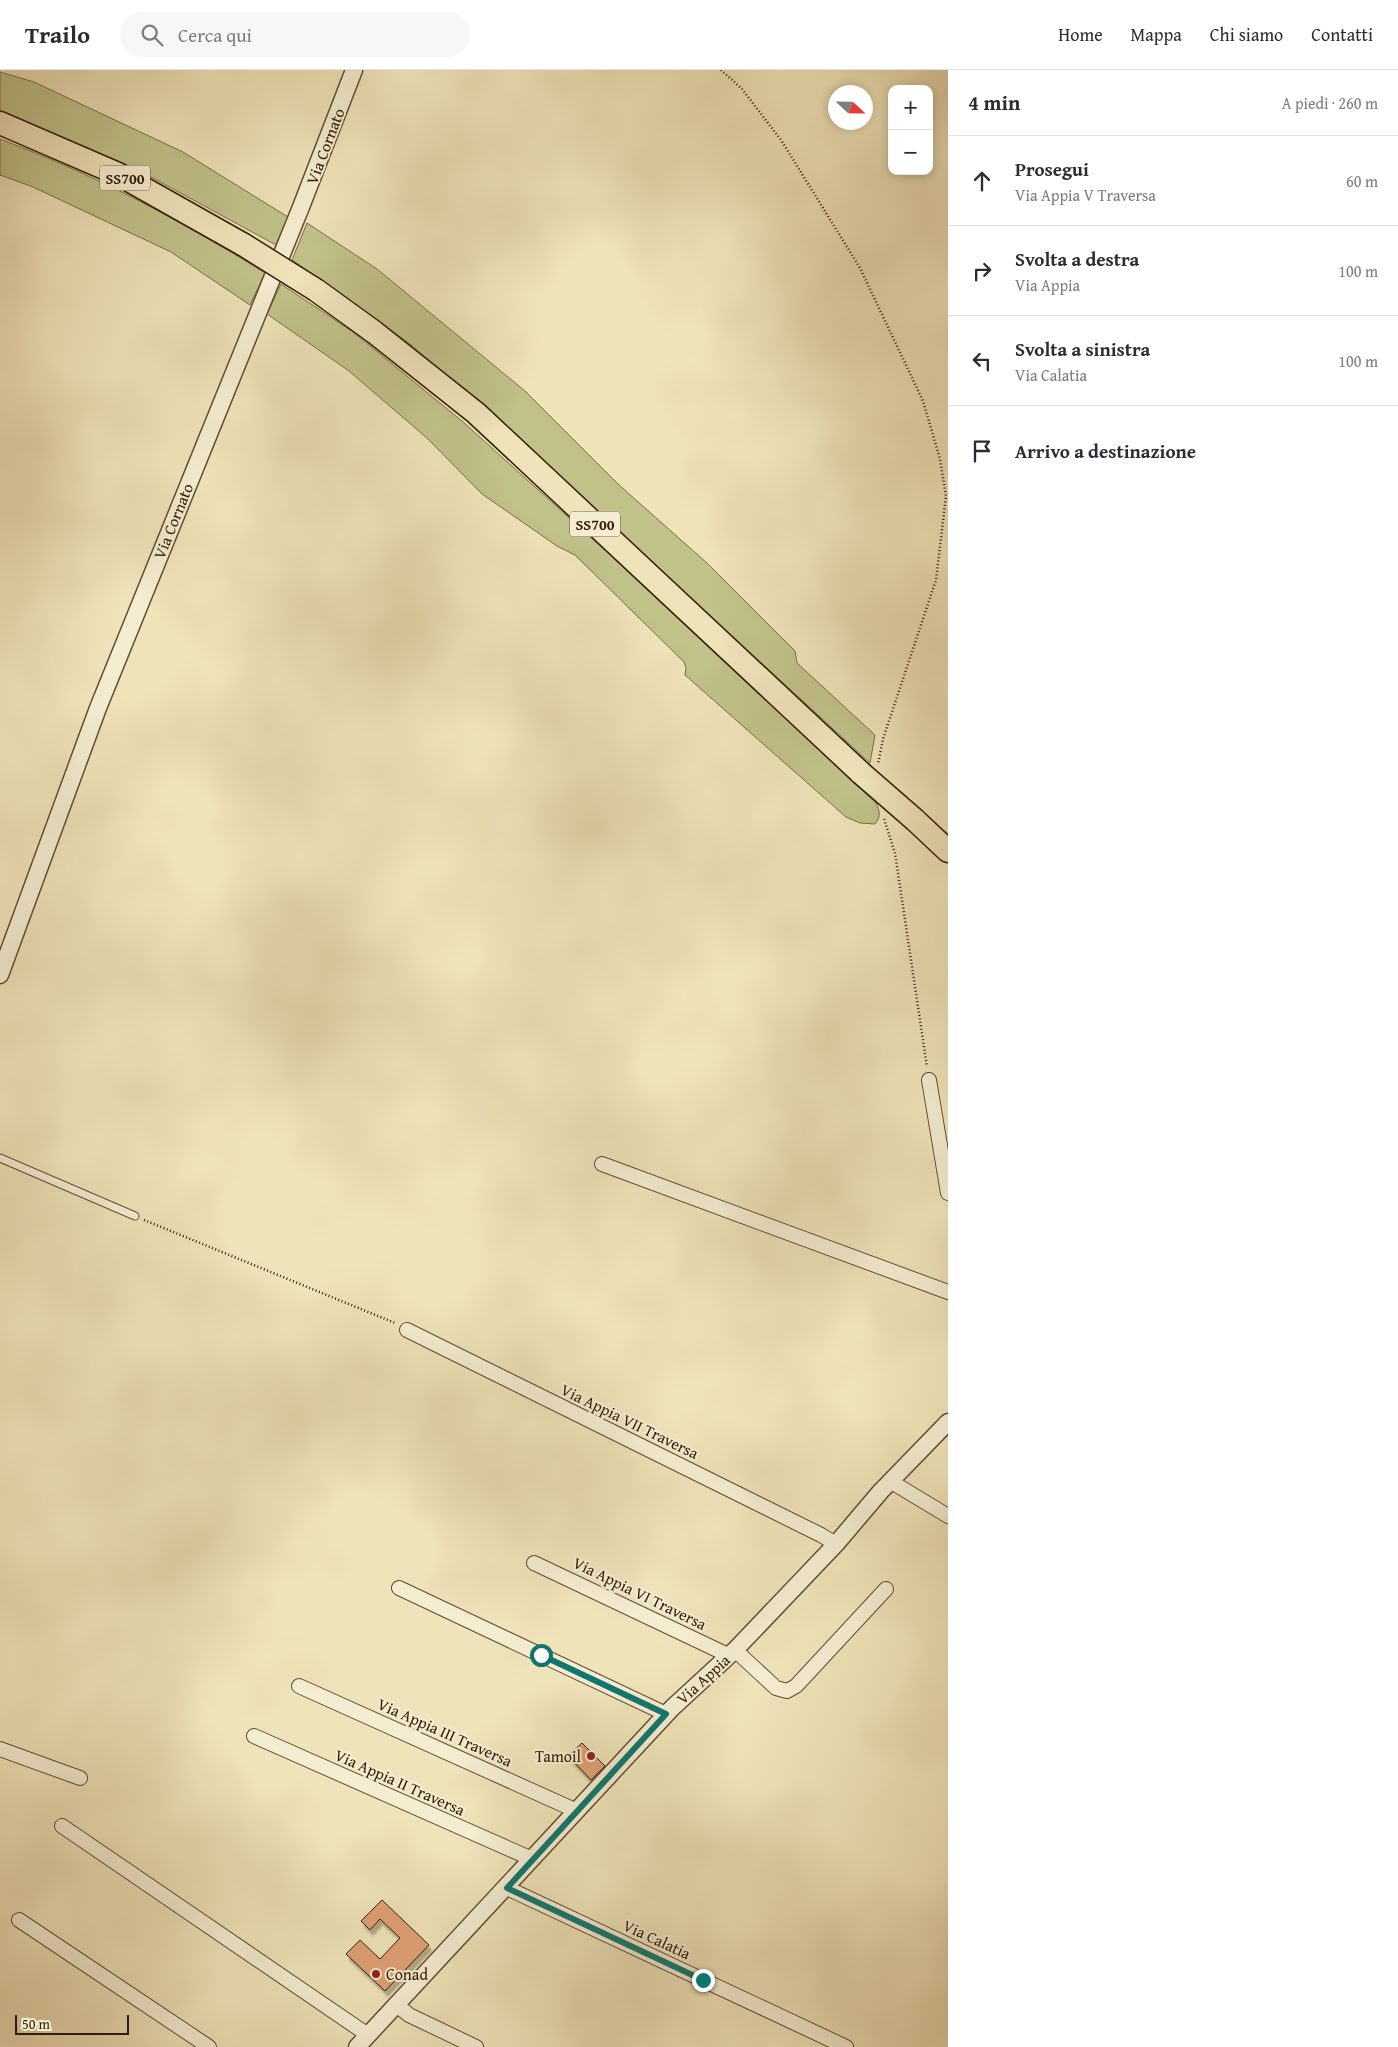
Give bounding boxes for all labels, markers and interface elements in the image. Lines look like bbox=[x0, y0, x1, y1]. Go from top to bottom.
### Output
search box bbox=[120, 12, 470, 57]
text: Trailo bbox=[25, 17, 90, 52]
icon: search bbox=[138, 21, 166, 49]
text: Cerca qui bbox=[178, 21, 252, 49]
text: Home bbox=[1058, 21, 1103, 48]
text: Mappa bbox=[1131, 21, 1182, 48]
text: Chi siamo bbox=[1210, 21, 1283, 48]
text: Contatti bbox=[1311, 21, 1373, 48]
north arrow bbox=[828, 85, 873, 130]
map controls bbox=[888, 85, 933, 175]
button: + bbox=[888, 85, 933, 130]
text: 4 min bbox=[968, 87, 1020, 118]
text: A piedi · 260 m bbox=[1282, 91, 1378, 115]
street label: Via Cornato bbox=[299, 104, 351, 188]
button: − bbox=[888, 130, 933, 175]
text: Prosegui bbox=[1015, 155, 1089, 183]
road number: SS700 bbox=[100, 166, 150, 190]
icon: ahead bbox=[968, 167, 996, 195]
text: 60 m bbox=[1346, 169, 1378, 193]
text: Via Appia V Traversa bbox=[1015, 183, 1156, 207]
text: Svolta a destra bbox=[1015, 245, 1139, 273]
icon: right bbox=[968, 257, 996, 285]
text: 100 m bbox=[1338, 259, 1378, 283]
text: Via Appia bbox=[1015, 273, 1080, 297]
text: Svolta a sinistra bbox=[1015, 335, 1150, 363]
icon: left bbox=[968, 347, 996, 375]
text: 100 m bbox=[1338, 349, 1378, 373]
text: Via Calatia bbox=[1015, 363, 1087, 387]
icon: arrive bbox=[968, 437, 996, 465]
text: Arrivo a destinazione bbox=[1015, 437, 1196, 465]
street label: Via Cornato bbox=[147, 479, 199, 563]
road number: SS700 bbox=[570, 512, 620, 536]
street label: Via Appia VII Traversa bbox=[557, 1377, 703, 1465]
street label: Via Appia VI Traversa bbox=[569, 1550, 711, 1636]
route start bbox=[530, 1644, 553, 1667]
street label: Via Appia bbox=[671, 1648, 736, 1710]
street label: Via Appia III Traversa bbox=[374, 1692, 517, 1773]
street label: Via Appia II Traversa bbox=[331, 1743, 469, 1822]
place label: Tamoil bbox=[535, 1744, 582, 1768]
marker: Tamoil bbox=[585, 1750, 597, 1762]
street label: Via Calatia bbox=[619, 1913, 695, 1965]
place label: Conad bbox=[386, 1962, 428, 1986]
marker: Conad bbox=[370, 1968, 382, 1980]
route end bbox=[692, 1969, 715, 1992]
scale bar bbox=[15, 2012, 129, 2035]
text: 50 m bbox=[22, 2014, 50, 2034]

